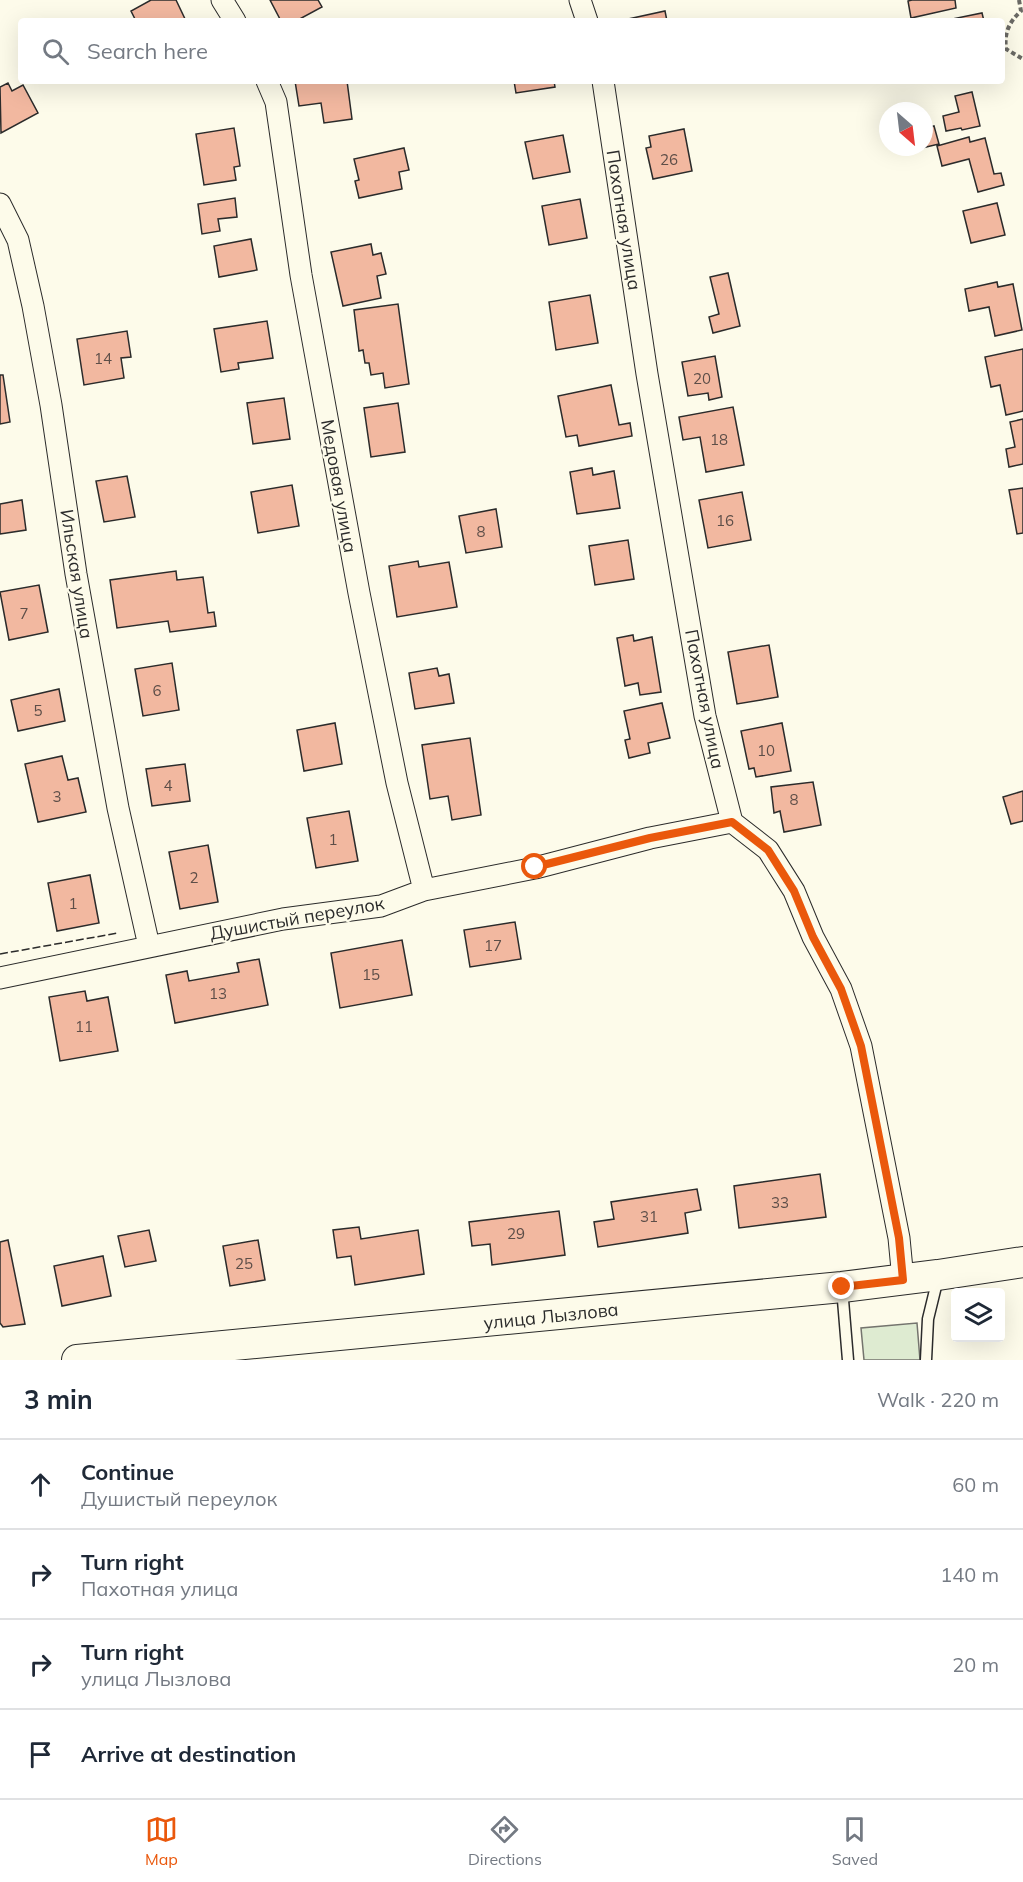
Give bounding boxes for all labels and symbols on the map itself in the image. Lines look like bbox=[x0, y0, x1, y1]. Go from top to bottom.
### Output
north arrow bbox=[879, 102, 933, 156]
street label: Пахотная улица bbox=[602, 148, 646, 292]
house number: 26 bbox=[660, 150, 678, 169]
house number: 14 bbox=[94, 349, 112, 368]
house number: 20 bbox=[693, 369, 711, 388]
street label: Медовая улица bbox=[316, 418, 362, 554]
house number: 18 bbox=[710, 430, 728, 449]
street label: Ильская улица bbox=[55, 508, 99, 640]
house number: 16 bbox=[716, 511, 734, 530]
house number: 8 bbox=[476, 522, 486, 541]
house number: 7 bbox=[19, 604, 29, 623]
street label: Пахотная улица bbox=[680, 627, 730, 771]
house number: 6 bbox=[152, 681, 162, 700]
house number: 5 bbox=[33, 701, 43, 720]
house number: 10 bbox=[757, 741, 775, 760]
house number: 4 bbox=[163, 776, 173, 795]
house number: 3 bbox=[52, 787, 62, 806]
house number: 8 bbox=[789, 790, 799, 809]
house number: 1 bbox=[328, 830, 338, 849]
route start bbox=[521, 853, 547, 879]
house number: 2 bbox=[189, 868, 199, 887]
street label: Душистый переулок bbox=[208, 891, 386, 945]
house number: 1 bbox=[68, 894, 78, 913]
house number: 17 bbox=[484, 936, 502, 955]
house number: 15 bbox=[362, 965, 380, 984]
house number: 13 bbox=[209, 984, 227, 1003]
house number: 11 bbox=[75, 1017, 93, 1036]
house number: 33 bbox=[771, 1193, 789, 1212]
house number: 31 bbox=[640, 1207, 658, 1226]
house number: 29 bbox=[507, 1224, 525, 1243]
house number: 25 bbox=[235, 1254, 253, 1273]
route end bbox=[828, 1273, 854, 1299]
street label: улица Лызлова bbox=[482, 1297, 620, 1335]

